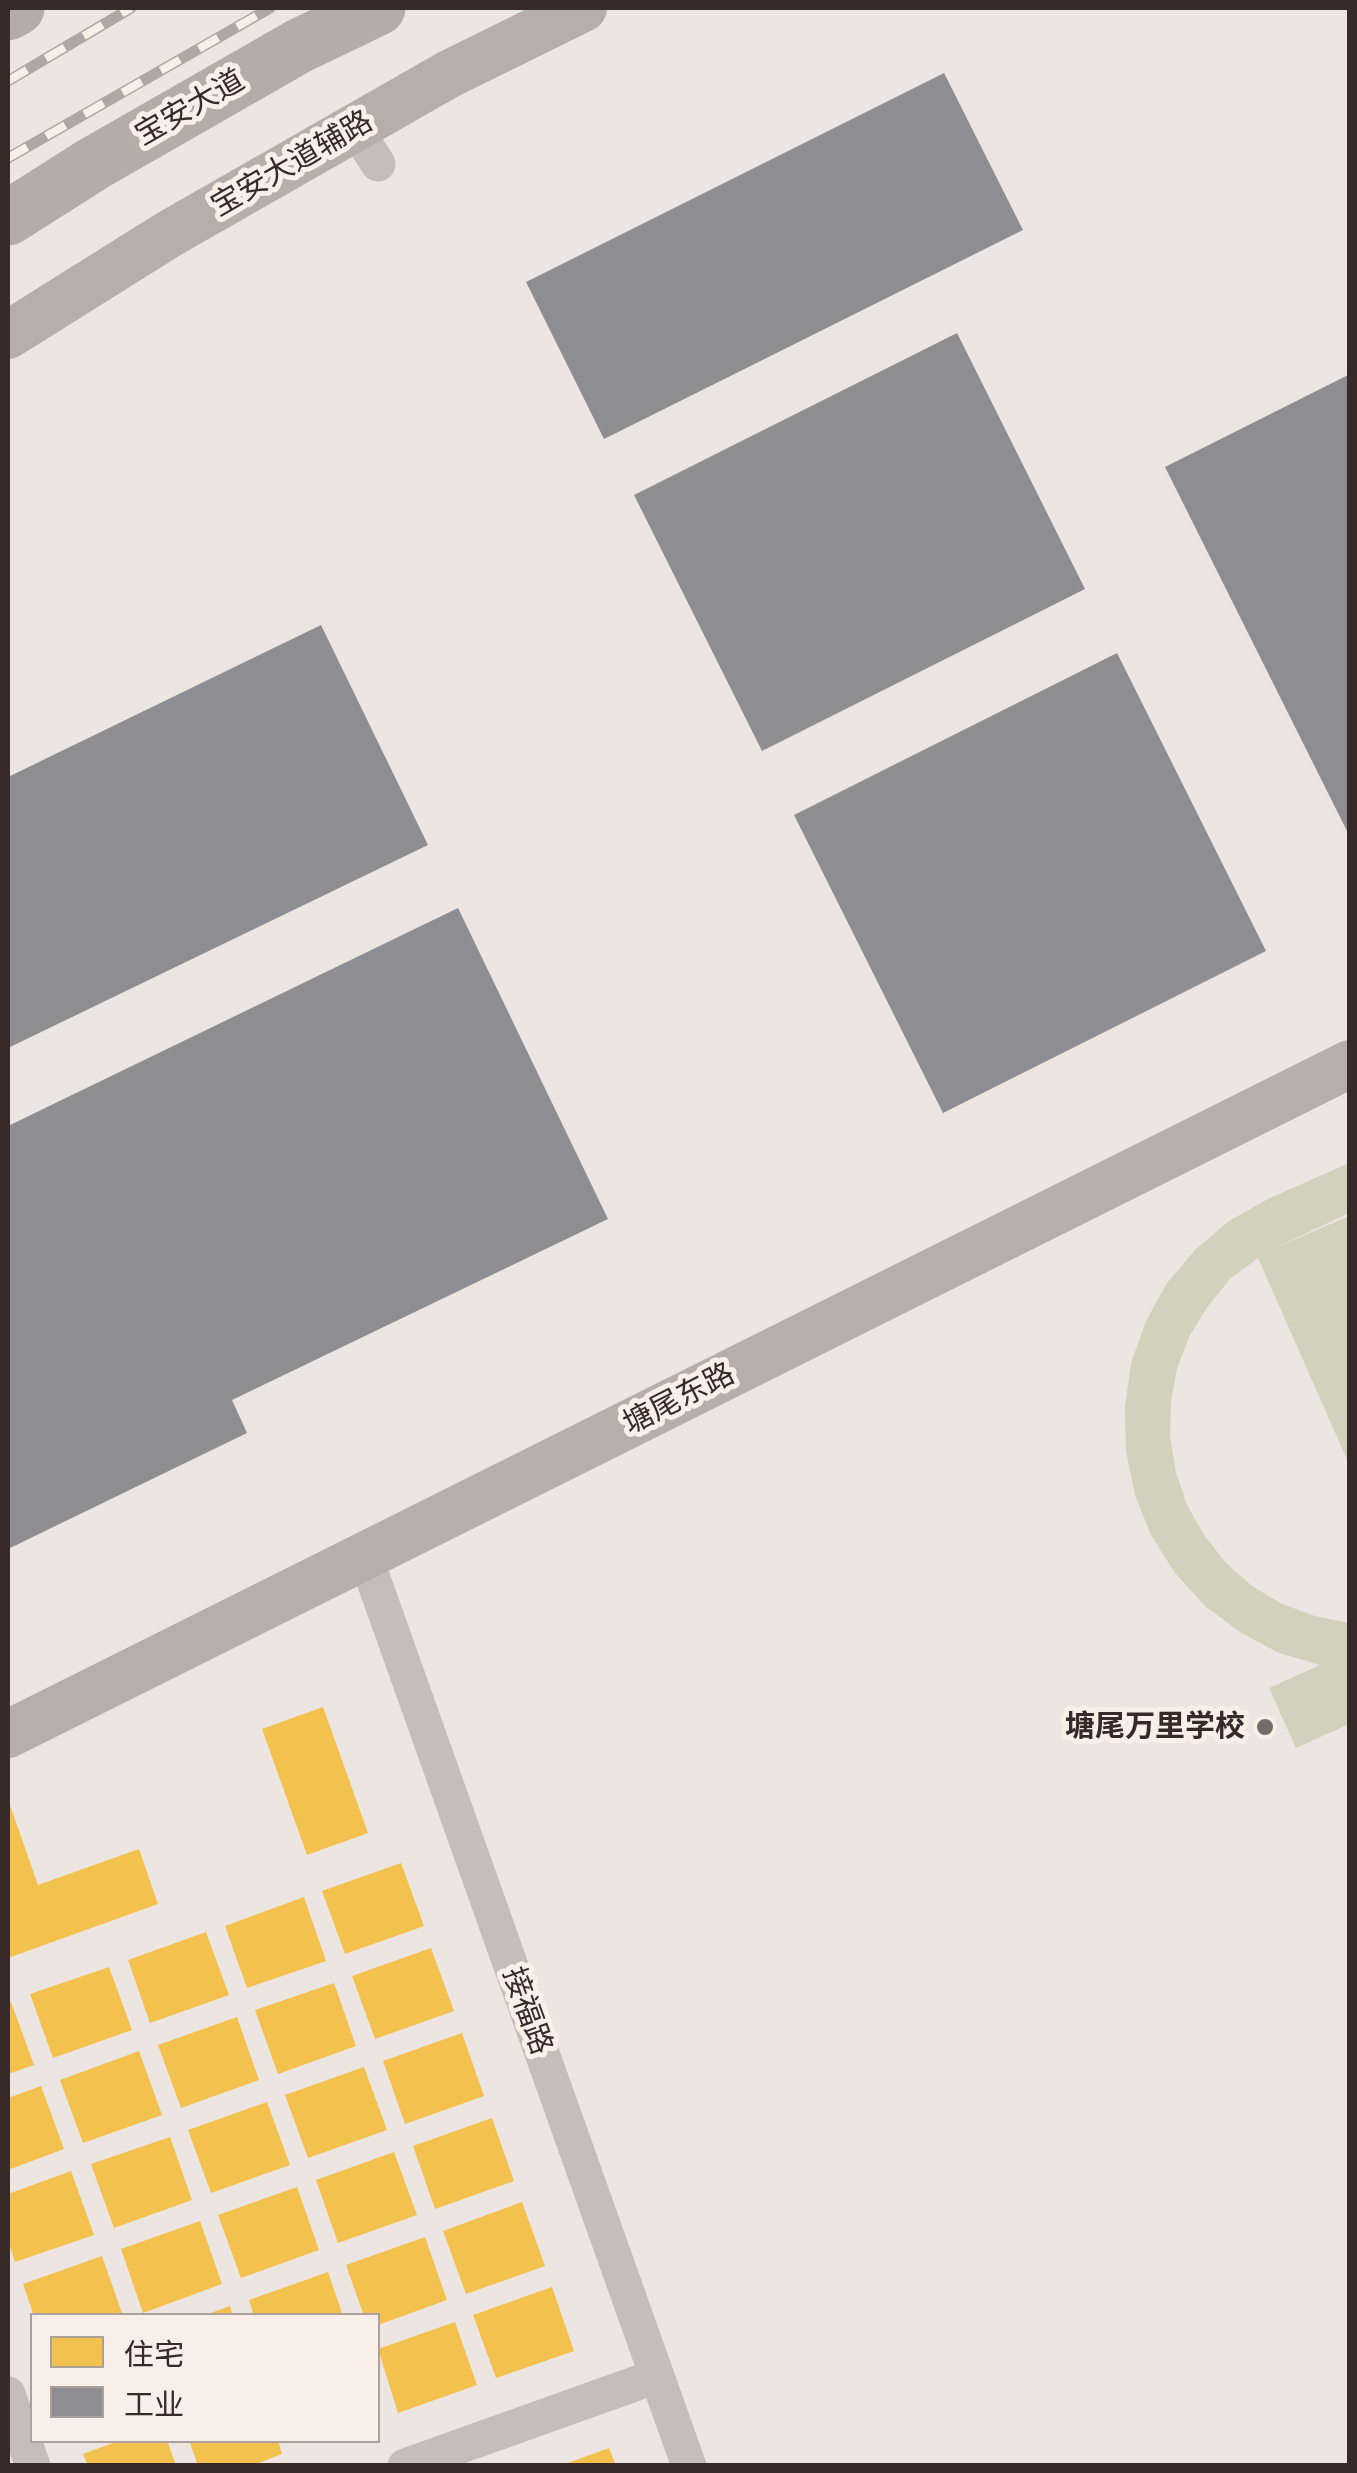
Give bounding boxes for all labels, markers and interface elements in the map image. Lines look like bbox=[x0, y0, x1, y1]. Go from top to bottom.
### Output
street label: 宝安大道 bbox=[129, 62, 251, 154]
street label: 宝安大道辅路 bbox=[205, 103, 379, 225]
street label: 塘尾东路 bbox=[617, 1356, 741, 1442]
place label: 塘尾万里学校 bbox=[1065, 1709, 1245, 1745]
marker: 塘尾万里学校 bbox=[1254, 1716, 1276, 1738]
street label: 接福路 bbox=[495, 1963, 559, 2059]
legend bbox=[30, 2313, 380, 2443]
text: 住宅 bbox=[124, 2337, 184, 2372]
text: 工业 bbox=[124, 2387, 184, 2422]

